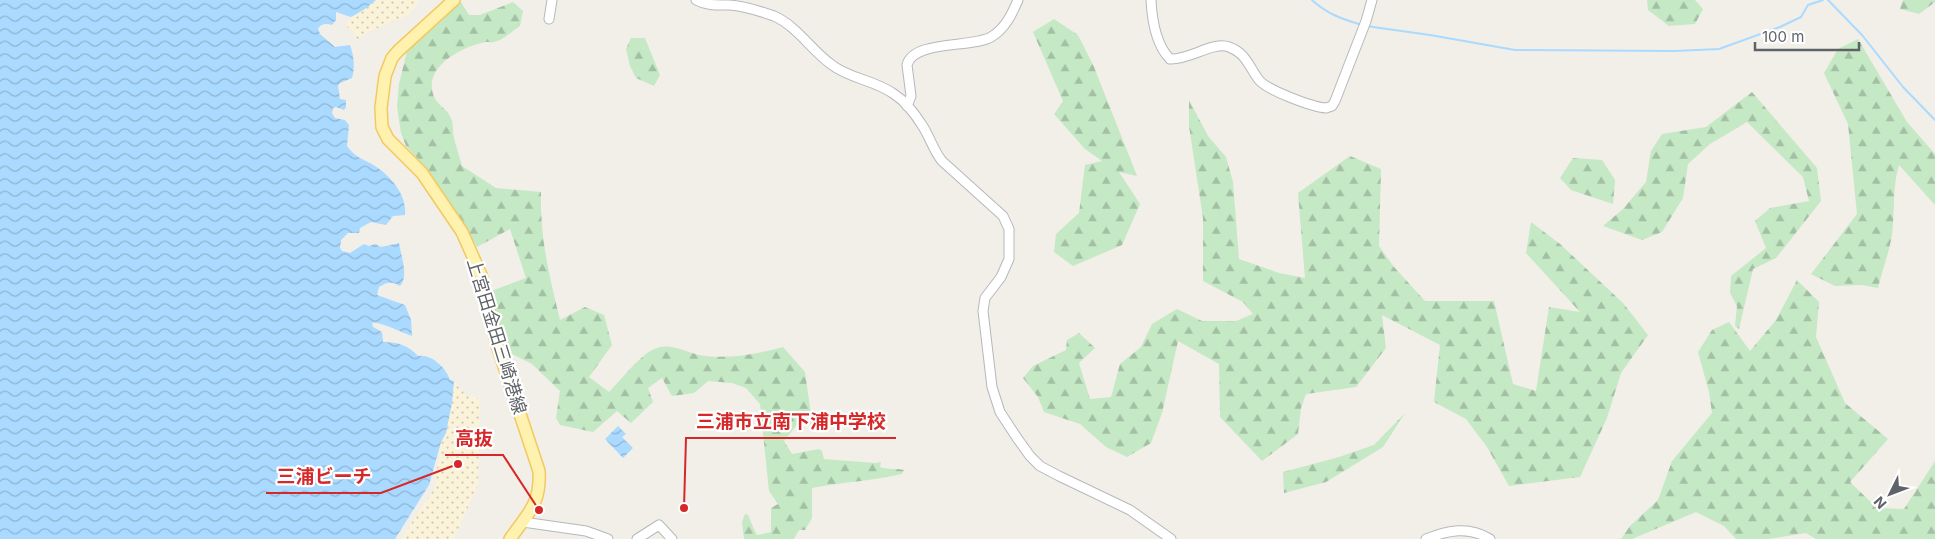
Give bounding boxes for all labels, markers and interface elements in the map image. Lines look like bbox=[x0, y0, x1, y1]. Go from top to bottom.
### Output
scale bar bbox=[1755, 20, 1859, 52]
text: 100 m bbox=[1762, 27, 1804, 46]
street label: 上宮田金田三崎港線 bbox=[463, 255, 531, 417]
callout: 三浦市立南下浦中学校 bbox=[686, 404, 896, 438]
text: 三浦市立南下浦中学校 bbox=[696, 410, 886, 433]
callout: 高抜 bbox=[445, 421, 503, 455]
text: 高抜 bbox=[455, 427, 493, 450]
callout: 三浦ビーチ bbox=[266, 459, 381, 493]
text: 三浦ビーチ bbox=[276, 465, 372, 488]
north arrow bbox=[1865, 469, 1915, 519]
text: N bbox=[1870, 493, 1890, 513]

